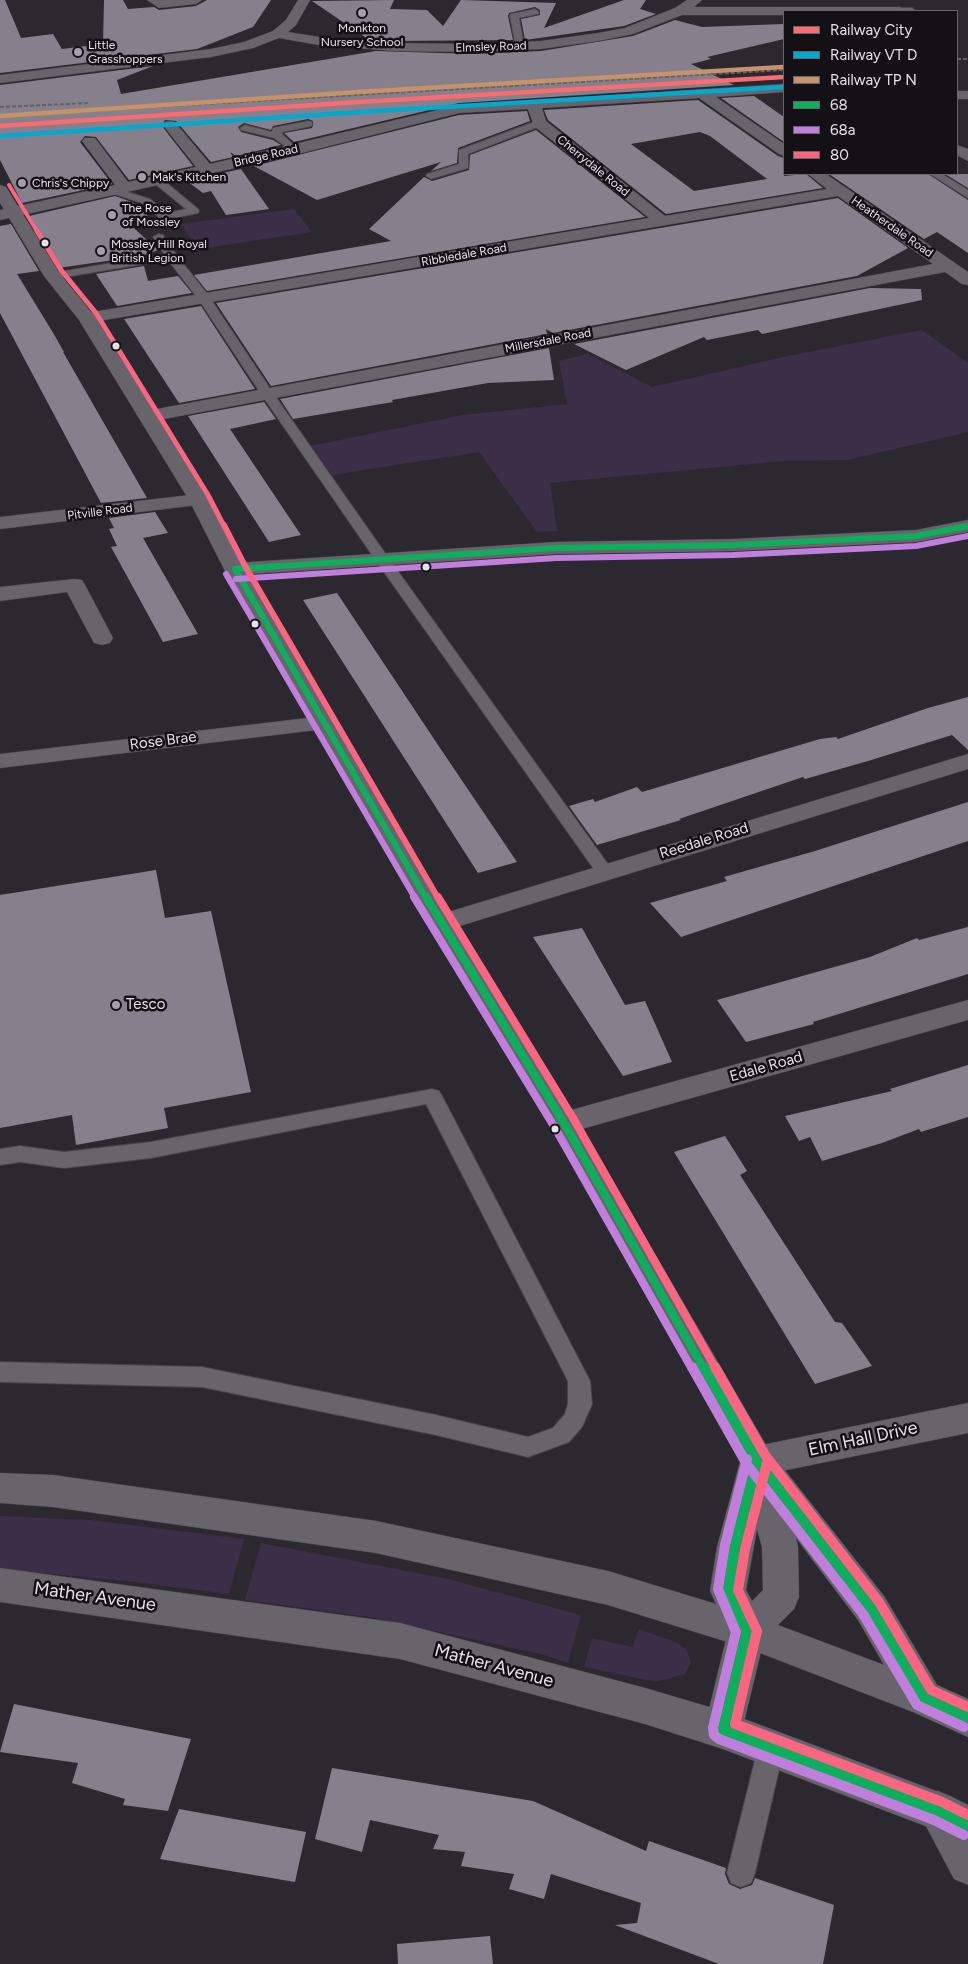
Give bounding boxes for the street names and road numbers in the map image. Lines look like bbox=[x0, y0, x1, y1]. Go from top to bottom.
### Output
street label: Elmsley Road bbox=[455, 39, 527, 55]
street label: Cherrydale Road bbox=[554, 132, 632, 200]
street label: Bridge Road bbox=[233, 142, 299, 170]
street label: Heatherdale Road bbox=[848, 193, 936, 261]
street label: Ribbledale Road bbox=[420, 240, 508, 270]
street label: Millersdale Road bbox=[504, 326, 592, 356]
street label: Pitville Road bbox=[67, 501, 133, 523]
street label: Rose Brae bbox=[129, 728, 197, 754]
street label: Reedale Road bbox=[657, 819, 751, 863]
street label: Edale Road bbox=[727, 1048, 805, 1086]
street label: Elm Hall Drive bbox=[806, 1417, 920, 1461]
street label: Mather Avenue bbox=[33, 1578, 157, 1616]
street label: Mather Avenue bbox=[432, 1640, 556, 1692]

